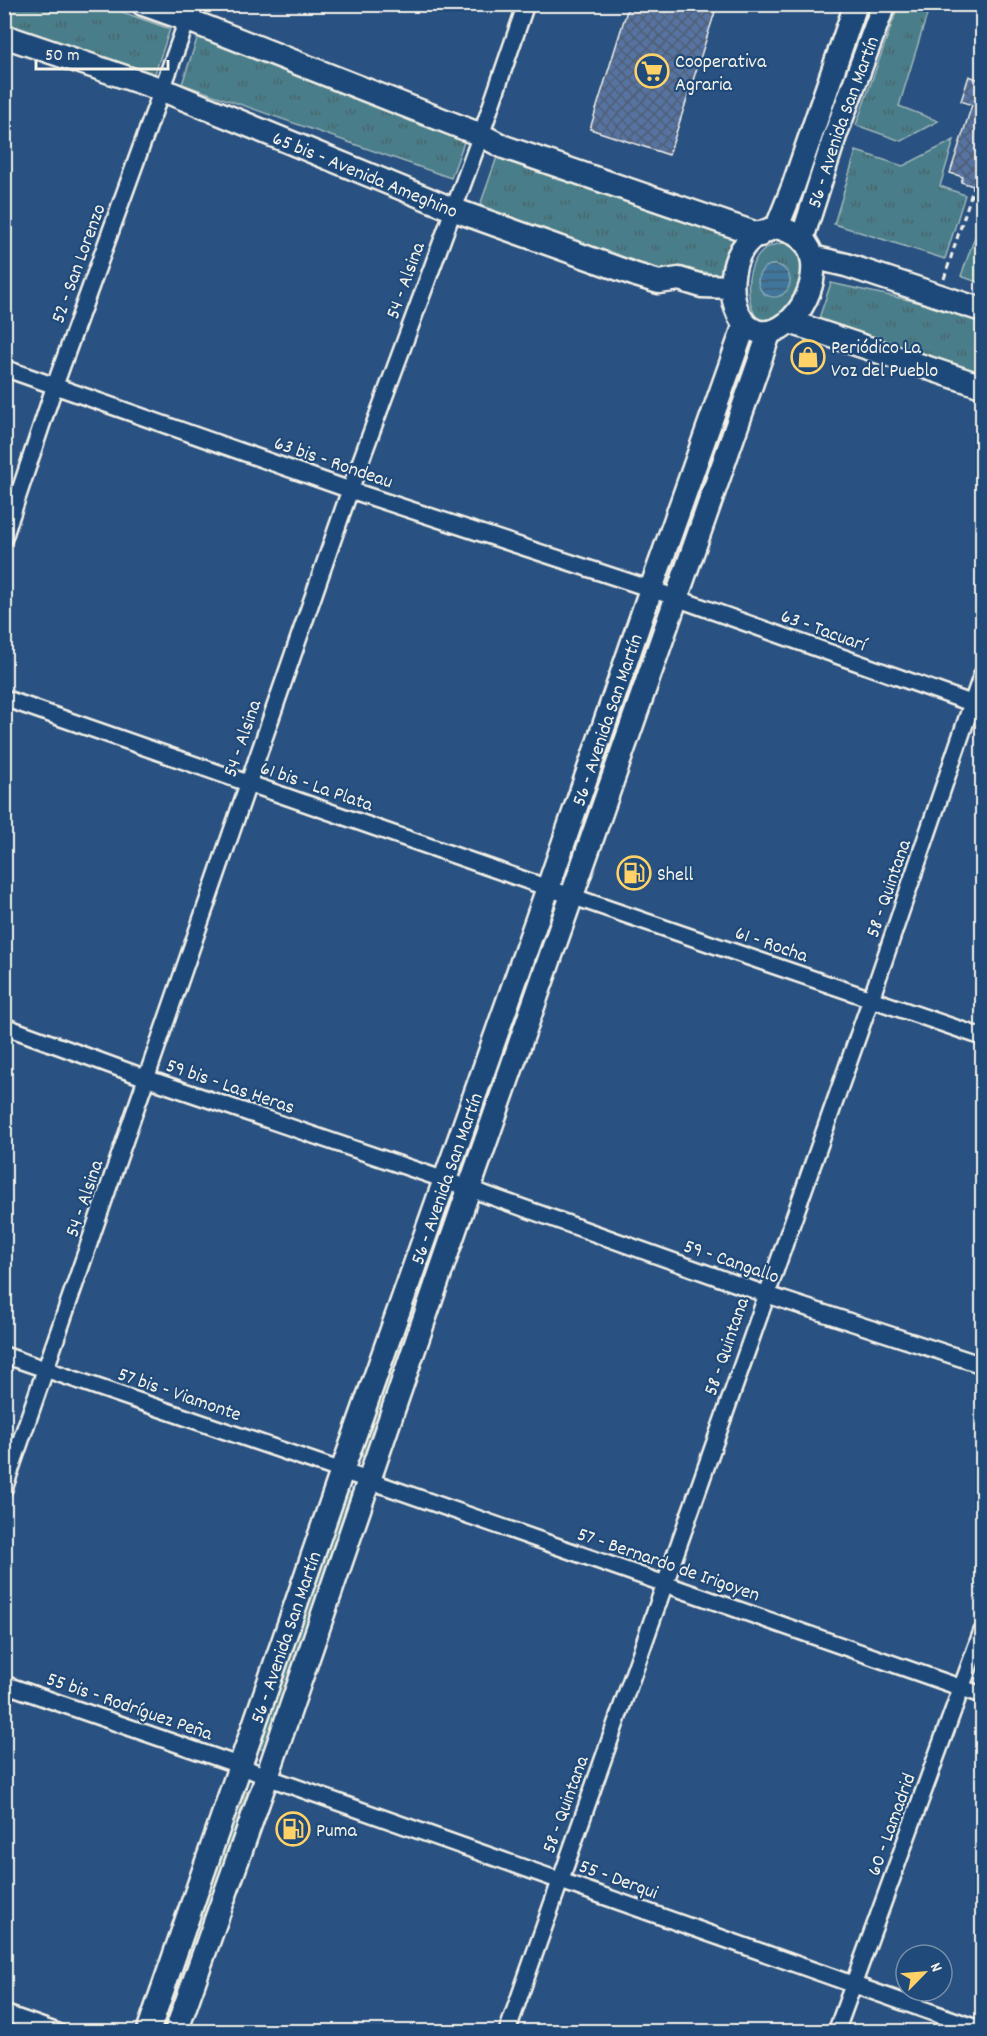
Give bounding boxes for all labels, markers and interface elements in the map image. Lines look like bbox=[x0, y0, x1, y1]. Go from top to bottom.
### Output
scale bar bbox=[36, 33, 168, 71]
street label: 56 - Avenida San Martín bbox=[802, 33, 888, 212]
text: 50 m bbox=[45, 44, 80, 69]
place label: Cooperativa Agraria bbox=[675, 49, 767, 100]
supermarket icon: Cooperativa Agraria bbox=[634, 53, 670, 89]
street label: 65 bis - Avenida Ameghino bbox=[268, 126, 461, 227]
street label: 52 - San Lorenzo bbox=[45, 200, 114, 328]
street label: 54 - Alsina bbox=[380, 238, 434, 323]
place label: Periódico La Voz del Pueblo bbox=[831, 335, 938, 386]
shop icon: Periódico La Voz del Pueblo bbox=[790, 339, 826, 375]
street label: 63 bis - Rondeau bbox=[270, 430, 396, 497]
street label: 63 - Tacuarí bbox=[776, 603, 871, 661]
street label: 56 - Avenida San Martín bbox=[566, 631, 651, 810]
street label: 54 - Alsina bbox=[218, 696, 270, 781]
street label: 61 bis - La Plata bbox=[256, 755, 377, 820]
street label: 58 - Quintana bbox=[860, 836, 920, 942]
fuel station icon: Shell bbox=[616, 855, 652, 891]
place label: Shell bbox=[657, 862, 694, 890]
street label: 61 - Rocha bbox=[731, 920, 812, 972]
street label: 59 bis - Las Heras bbox=[162, 1053, 298, 1123]
street label: 56 - Avenida San Martín bbox=[405, 1090, 491, 1269]
street label: 54 - Alsina bbox=[60, 1156, 112, 1241]
street label: 59 - Cangallo bbox=[679, 1233, 783, 1292]
street label: 58 - Quintana bbox=[698, 1294, 758, 1400]
street label: 57 bis - Viamonte bbox=[113, 1362, 245, 1430]
street label: 57 - Bernardo de Irigoyen bbox=[573, 1521, 763, 1610]
street label: 56 - Avenida San Martín bbox=[245, 1548, 330, 1728]
street label: 55 bis - Rodríguez Peña bbox=[42, 1666, 216, 1750]
street label: 58 - Quintana bbox=[536, 1752, 598, 1858]
street label: 60 - Lamadrid bbox=[861, 1770, 924, 1880]
fuel station icon: Puma bbox=[275, 1811, 311, 1847]
place label: Puma bbox=[316, 1818, 357, 1846]
street label: 55 - Derqui bbox=[575, 1854, 662, 1908]
north arrow bbox=[894, 1943, 954, 2003]
text: N bbox=[923, 1959, 947, 1976]

